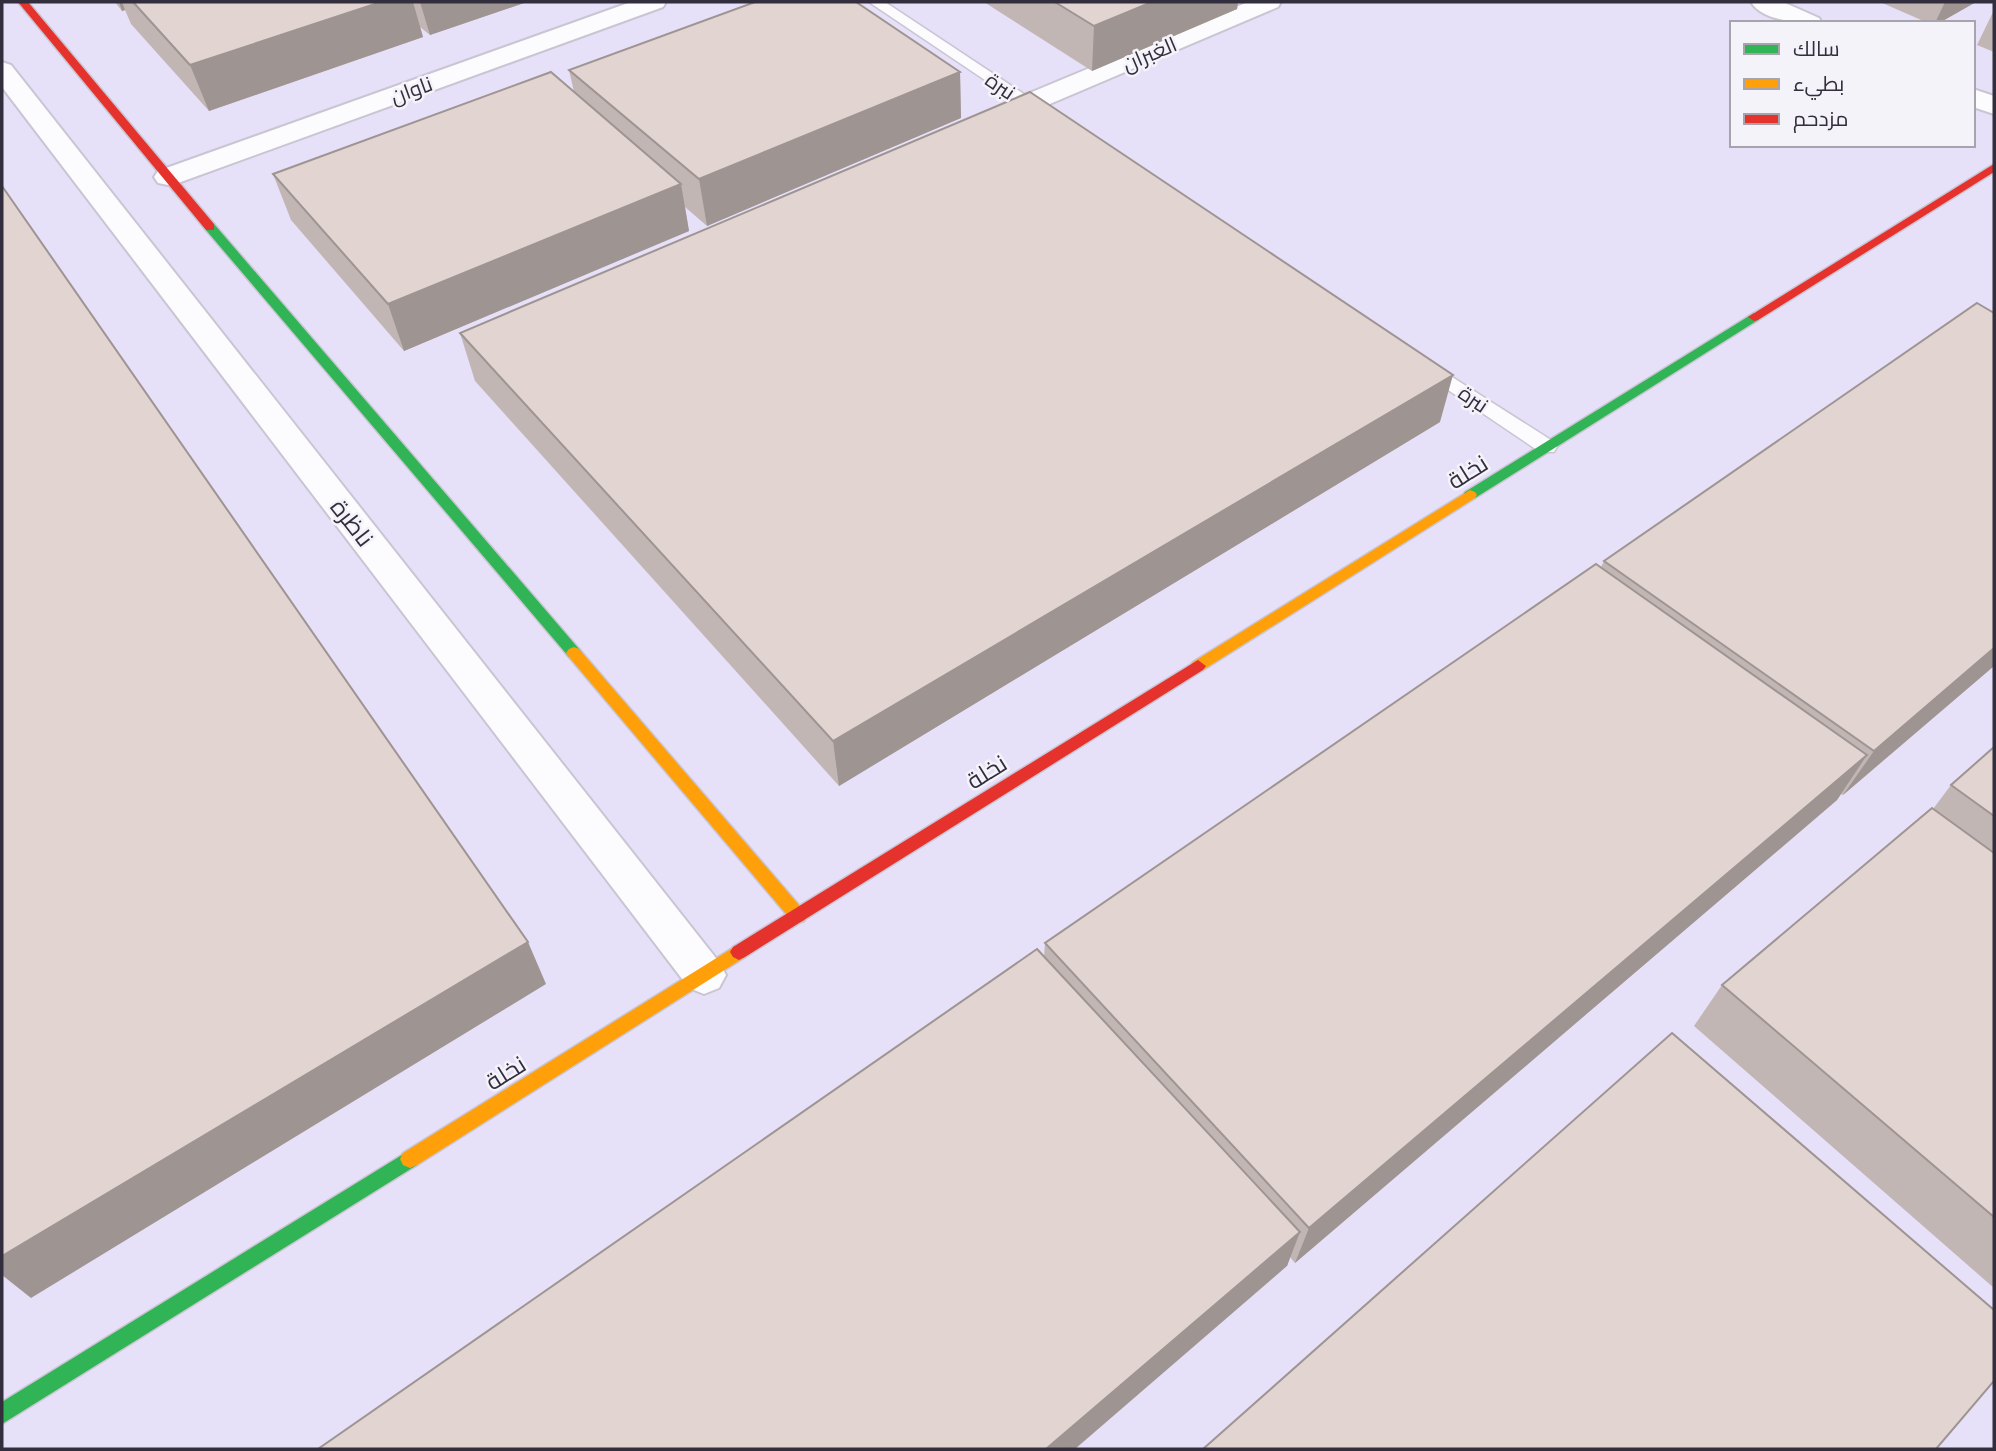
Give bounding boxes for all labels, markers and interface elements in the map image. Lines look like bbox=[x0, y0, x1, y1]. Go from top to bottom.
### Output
legend bbox=[1730, 21, 1975, 147]
street label: الغبران bbox=[1118, 30, 1181, 77]
text: سالك bbox=[1793, 35, 1840, 60]
street label: نبرة bbox=[981, 66, 1021, 105]
street label: ناوان bbox=[387, 70, 436, 110]
text: بطيء bbox=[1793, 70, 1844, 100]
text: مزدحم bbox=[1793, 105, 1848, 133]
street label: نبرة bbox=[1454, 379, 1494, 418]
street label: نخلة bbox=[1441, 448, 1493, 494]
street label: ناظرة bbox=[325, 492, 381, 552]
street label: نخلة bbox=[960, 748, 1012, 794]
street label: نخلة bbox=[479, 1049, 531, 1095]

